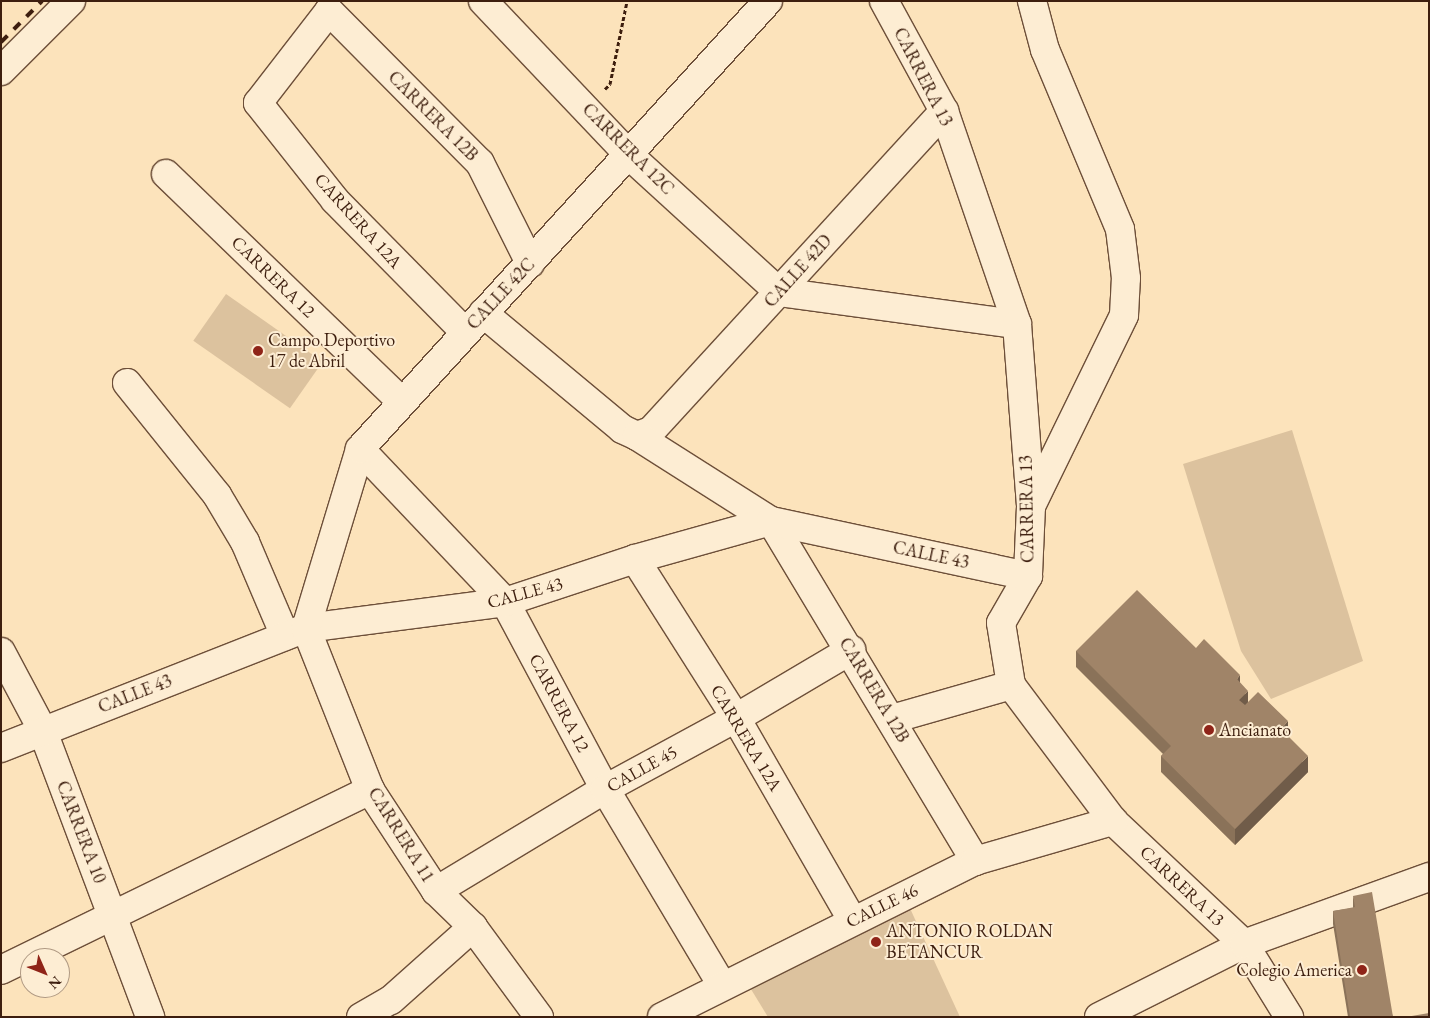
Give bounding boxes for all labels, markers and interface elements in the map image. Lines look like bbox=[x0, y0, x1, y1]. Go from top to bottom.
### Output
street label: CARRERA 13 bbox=[889, 24, 957, 130]
street label: CARRERA 12B bbox=[383, 66, 483, 166]
street label: CARRERA 12C bbox=[578, 99, 678, 199]
street label: CARRERA 12A bbox=[310, 169, 406, 273]
street label: CALLE 42D bbox=[760, 230, 836, 312]
street label: CARRERA 12 bbox=[227, 232, 319, 322]
street label: CALLE 42C bbox=[462, 254, 540, 334]
place label: Campo Deportivo 17 de Abril bbox=[268, 330, 395, 372]
marker: Campo Deportivo 17 de Abril bbox=[252, 345, 264, 357]
street label: CARRERA 13 bbox=[1015, 455, 1039, 563]
street label: CALLE 43 bbox=[891, 536, 971, 574]
street label: CALLE 43 bbox=[485, 573, 565, 613]
street label: CARRERA 12B bbox=[834, 634, 914, 746]
street label: CARRERA 12 bbox=[524, 650, 594, 756]
street label: CALLE 43 bbox=[95, 670, 175, 718]
street label: CARRERA 12A bbox=[706, 681, 786, 795]
place label: Ancianato bbox=[1219, 719, 1291, 741]
marker: Ancianato bbox=[1203, 724, 1215, 736]
street label: CALLE 45 bbox=[603, 741, 681, 797]
street label: CARRERA 10 bbox=[52, 778, 110, 886]
street label: CARRERA 11 bbox=[363, 784, 439, 886]
street label: CARRERA 13 bbox=[1135, 841, 1229, 931]
street label: CALLE 46 bbox=[843, 879, 921, 933]
place label: ANTONIO ROLDAN BETANCUR bbox=[886, 921, 1053, 964]
marker: ANTONIO ROLDAN BETANCUR bbox=[870, 936, 882, 948]
north arrow bbox=[20, 948, 70, 998]
place label: Colegio America bbox=[1236, 959, 1352, 981]
marker: Colegio America bbox=[1356, 964, 1368, 976]
text: N bbox=[45, 972, 65, 993]

